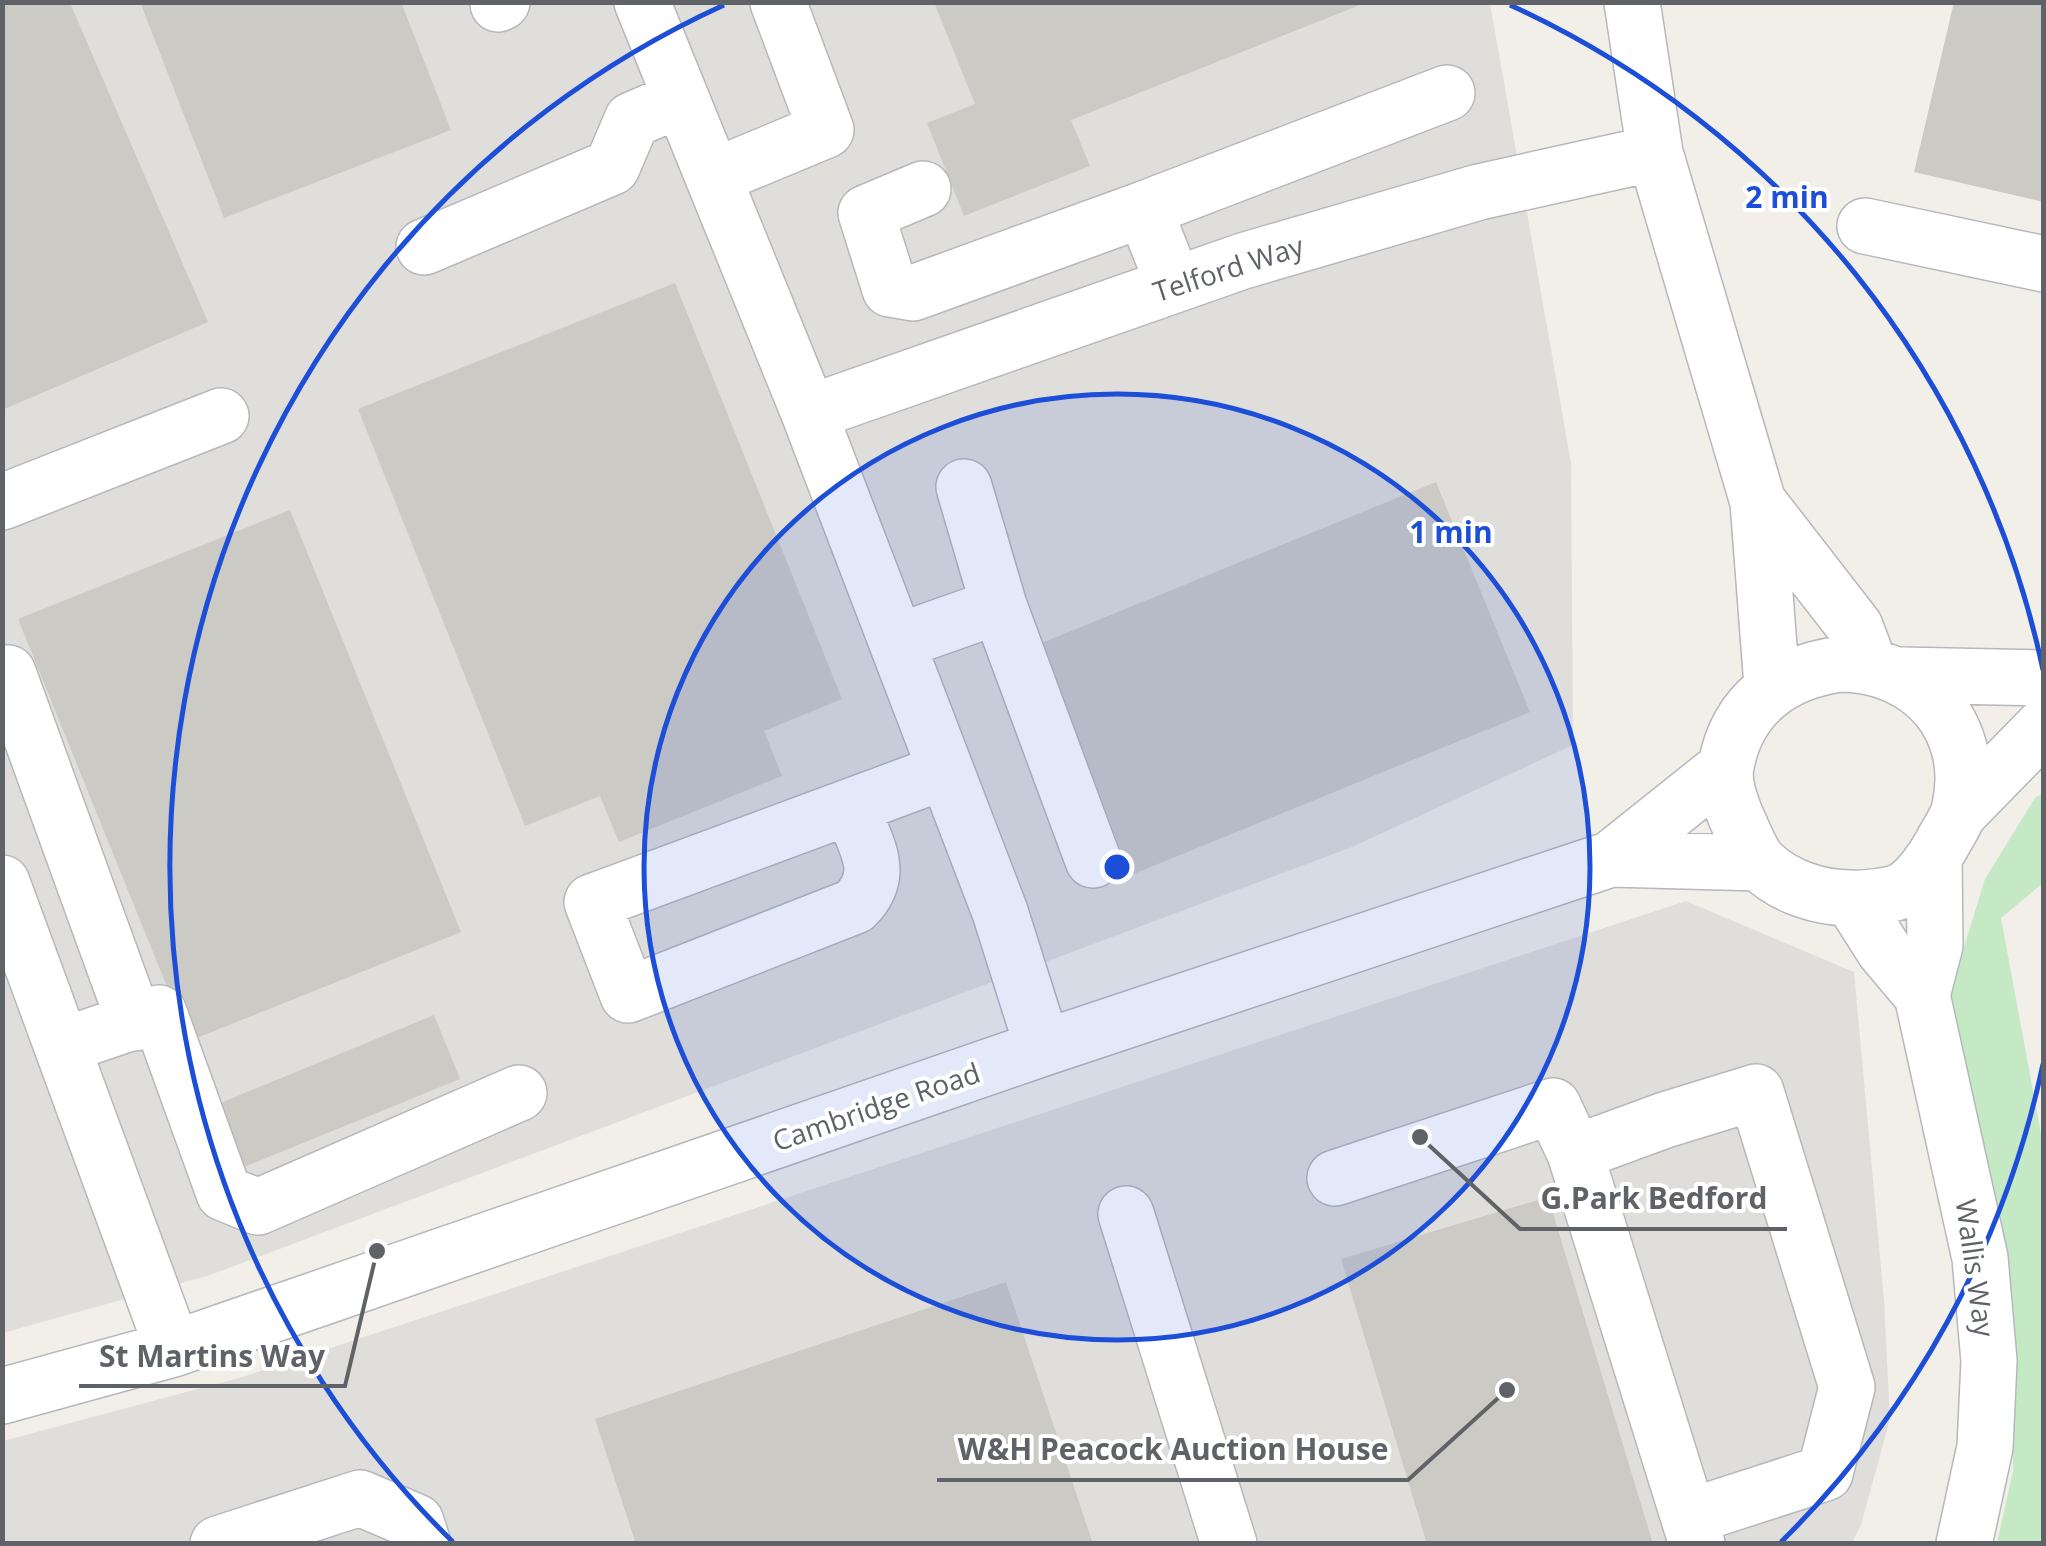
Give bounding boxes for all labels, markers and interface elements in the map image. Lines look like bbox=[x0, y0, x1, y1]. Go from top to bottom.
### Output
text: 2 min bbox=[1745, 176, 1829, 217]
street label: Telford Way bbox=[1148, 226, 1309, 310]
text: 1 min bbox=[1409, 511, 1493, 552]
centre of rings bbox=[1099, 849, 1135, 885]
street label: Cambridge Road bbox=[767, 1053, 985, 1159]
callout: G.Park Bedford bbox=[1520, 1169, 1787, 1229]
text: G.Park Bedford bbox=[1541, 1177, 1767, 1218]
street label: Wallis Way bbox=[1948, 1197, 2005, 1340]
callout: St Martins Way bbox=[79, 1326, 345, 1386]
text: St Martins Way bbox=[99, 1335, 326, 1376]
callout: W&H Peacock Auction House bbox=[937, 1420, 1408, 1480]
text: W&H Peacock Auction House bbox=[958, 1428, 1388, 1469]

